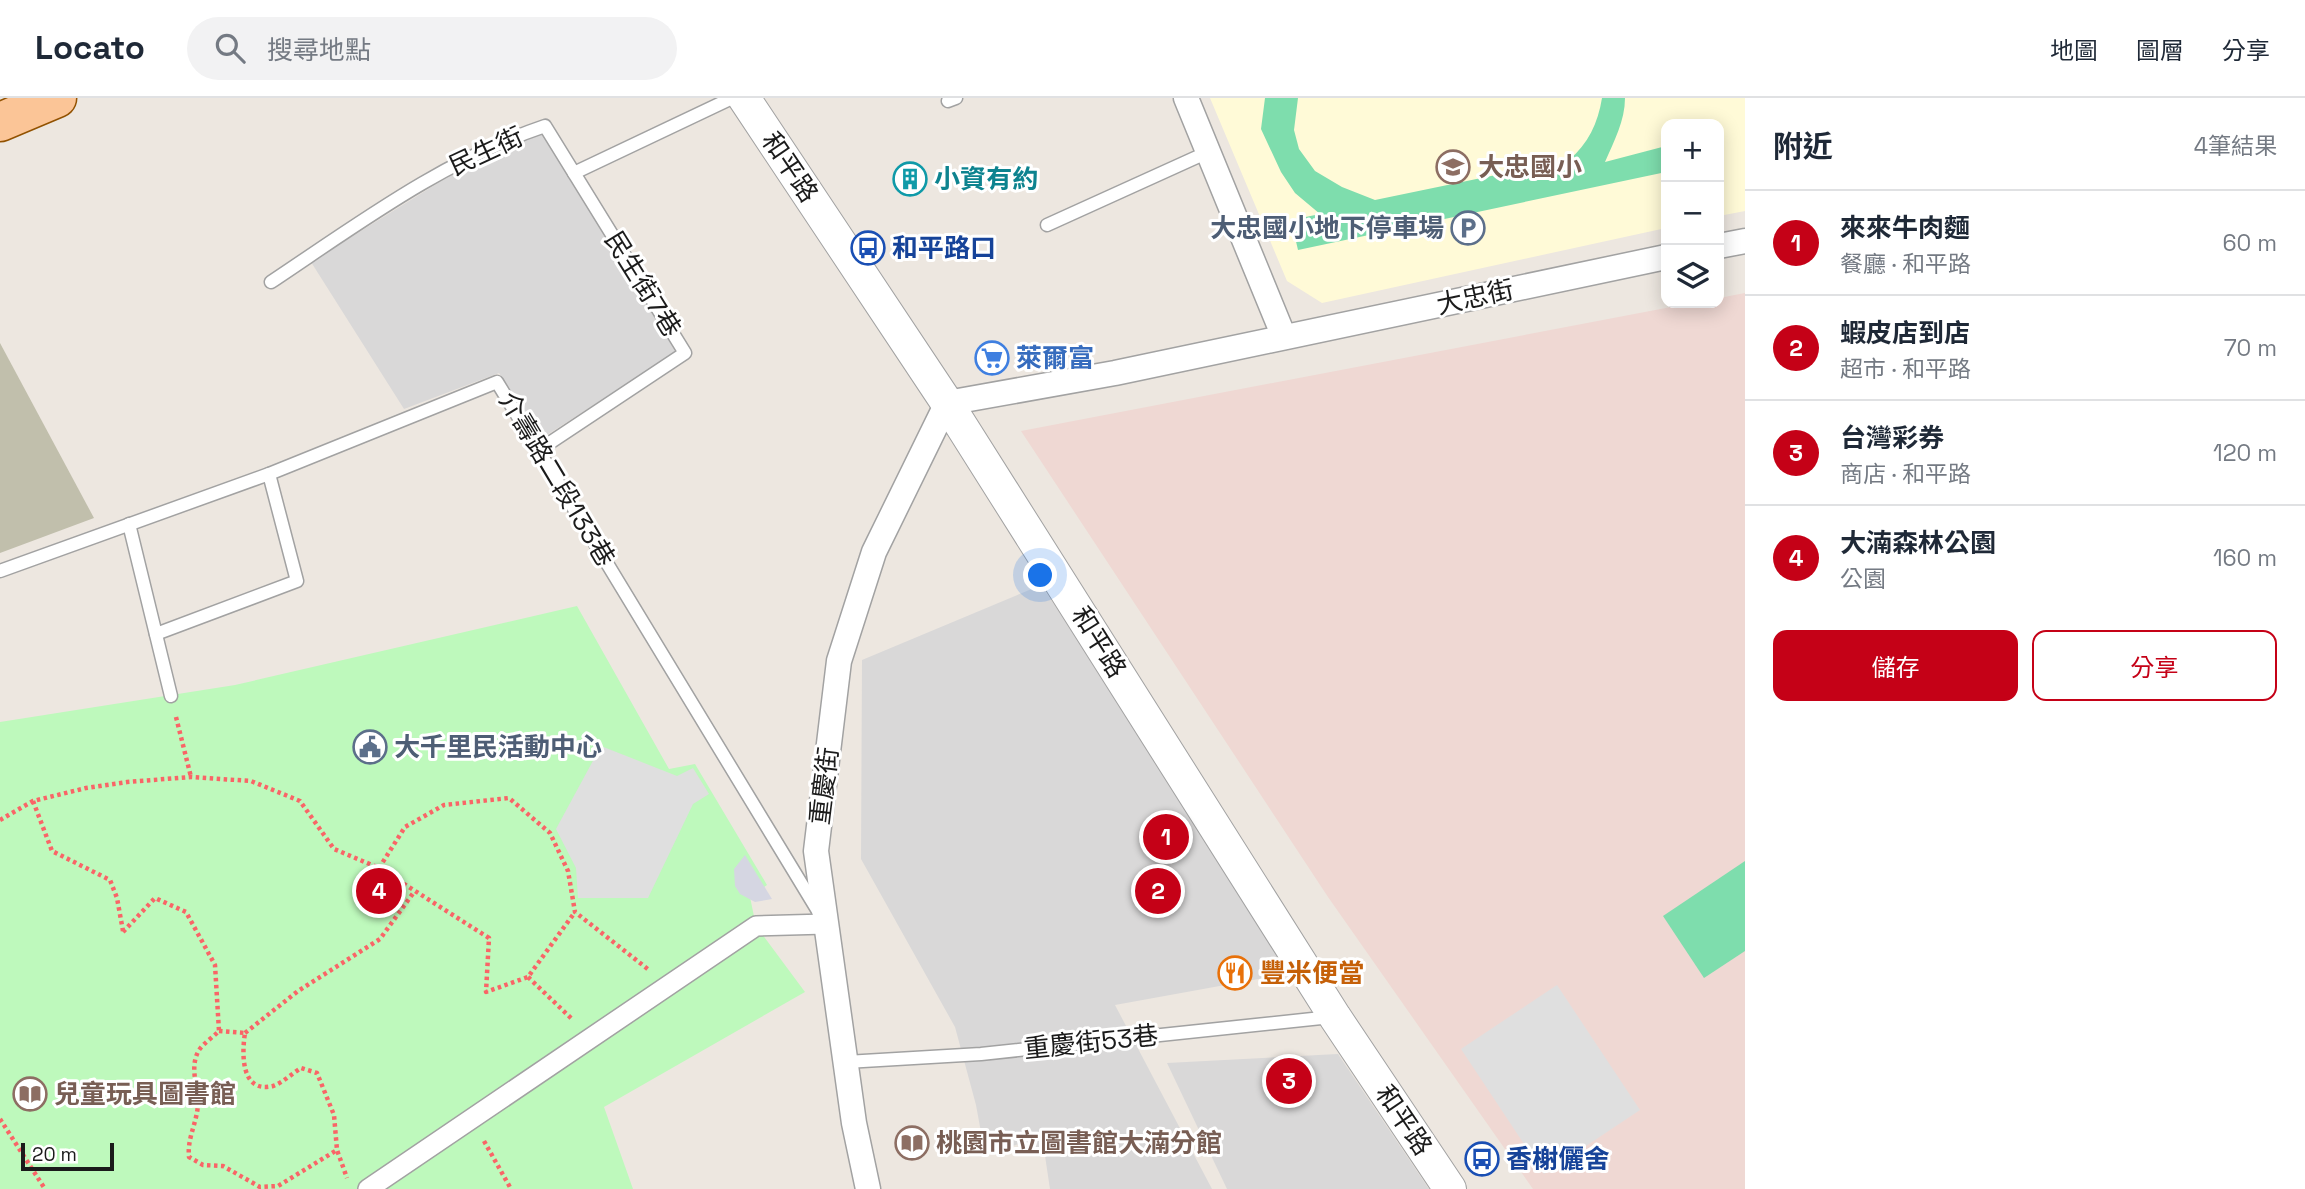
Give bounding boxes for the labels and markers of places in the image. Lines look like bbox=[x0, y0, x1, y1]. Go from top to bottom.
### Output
school or university icon: 大忠國小 bbox=[1434, 148, 1472, 186]
place label: 大忠國小 bbox=[1478, 150, 1582, 184]
building icon: 小資有約 bbox=[891, 160, 929, 198]
place label: 小資有約 bbox=[934, 162, 1038, 196]
parking icon: 大忠國小地下停車場 bbox=[1449, 209, 1487, 247]
place label: 大忠國小地下停車場 bbox=[1210, 211, 1444, 245]
bus stop icon: 和平路口 bbox=[849, 229, 887, 267]
place label: 和平路口 bbox=[892, 231, 996, 265]
supermarket icon: 萊爾富 bbox=[973, 339, 1011, 377]
place label: 萊爾富 bbox=[1016, 341, 1094, 375]
public building icon: 大千里民活動中心 bbox=[351, 728, 389, 766]
place label: 大千里民活動中心 bbox=[394, 730, 602, 764]
pin: 1 bbox=[1143, 811, 1189, 863]
pin: 4 bbox=[356, 865, 402, 917]
pin: 2 bbox=[1135, 865, 1181, 917]
restaurant icon: 豐米便當 bbox=[1216, 954, 1254, 992]
place label: 豐米便當 bbox=[1260, 956, 1364, 990]
pin: 3 bbox=[1266, 1055, 1312, 1107]
library icon: 兒童玩具圖書館 bbox=[11, 1075, 49, 1113]
place label: 兒童玩具圖書館 bbox=[54, 1077, 236, 1111]
library icon: 桃園市立圖書館大湳分館 bbox=[893, 1124, 931, 1162]
place label: 桃園市立圖書館大湳分館 bbox=[936, 1126, 1222, 1160]
bus stop icon: 香榭儷舍 bbox=[1463, 1140, 1501, 1178]
place label: 香榭儷舍 bbox=[1506, 1142, 1610, 1176]

